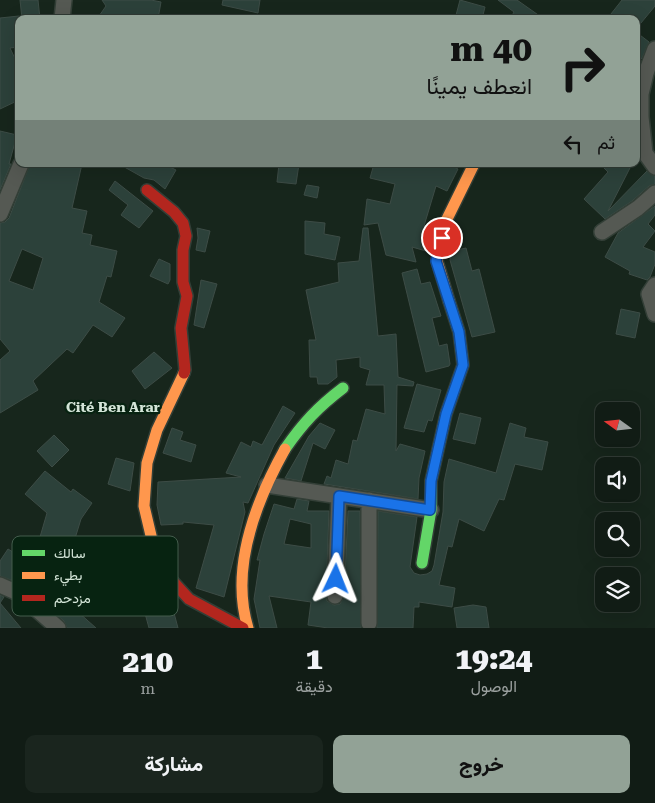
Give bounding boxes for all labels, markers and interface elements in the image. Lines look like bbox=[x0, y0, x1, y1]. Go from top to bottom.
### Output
text: 40 m bbox=[450, 29, 532, 70]
icon: right bbox=[550, 35, 615, 100]
text: انعطف يمينًا bbox=[427, 74, 532, 99]
icon: left bbox=[559, 130, 587, 158]
text: ثم bbox=[597, 131, 615, 154]
pin bbox=[421, 217, 463, 259]
icon: arrive bbox=[428, 224, 456, 252]
district label: Cité Ben Arar bbox=[66, 399, 161, 415]
north arrow bbox=[595, 402, 640, 448]
map controls bbox=[595, 402, 640, 612]
button: sound bbox=[595, 457, 640, 502]
button: search bbox=[595, 512, 640, 557]
legend bbox=[12, 536, 178, 616]
text: سالك bbox=[54, 545, 85, 561]
position arrow bbox=[309, 552, 361, 604]
text: بطيء bbox=[54, 567, 82, 587]
button: layers bbox=[595, 567, 640, 612]
text: مزدحم bbox=[54, 590, 91, 607]
text: 1 bbox=[306, 641, 323, 676]
text: 19:24 bbox=[455, 641, 532, 676]
text: 210 bbox=[123, 644, 173, 679]
text: دقيقة bbox=[296, 677, 333, 696]
text: الوصول bbox=[471, 677, 517, 696]
text: m bbox=[141, 679, 155, 698]
button: مشاركة bbox=[25, 735, 323, 793]
button: خروج bbox=[333, 735, 630, 793]

